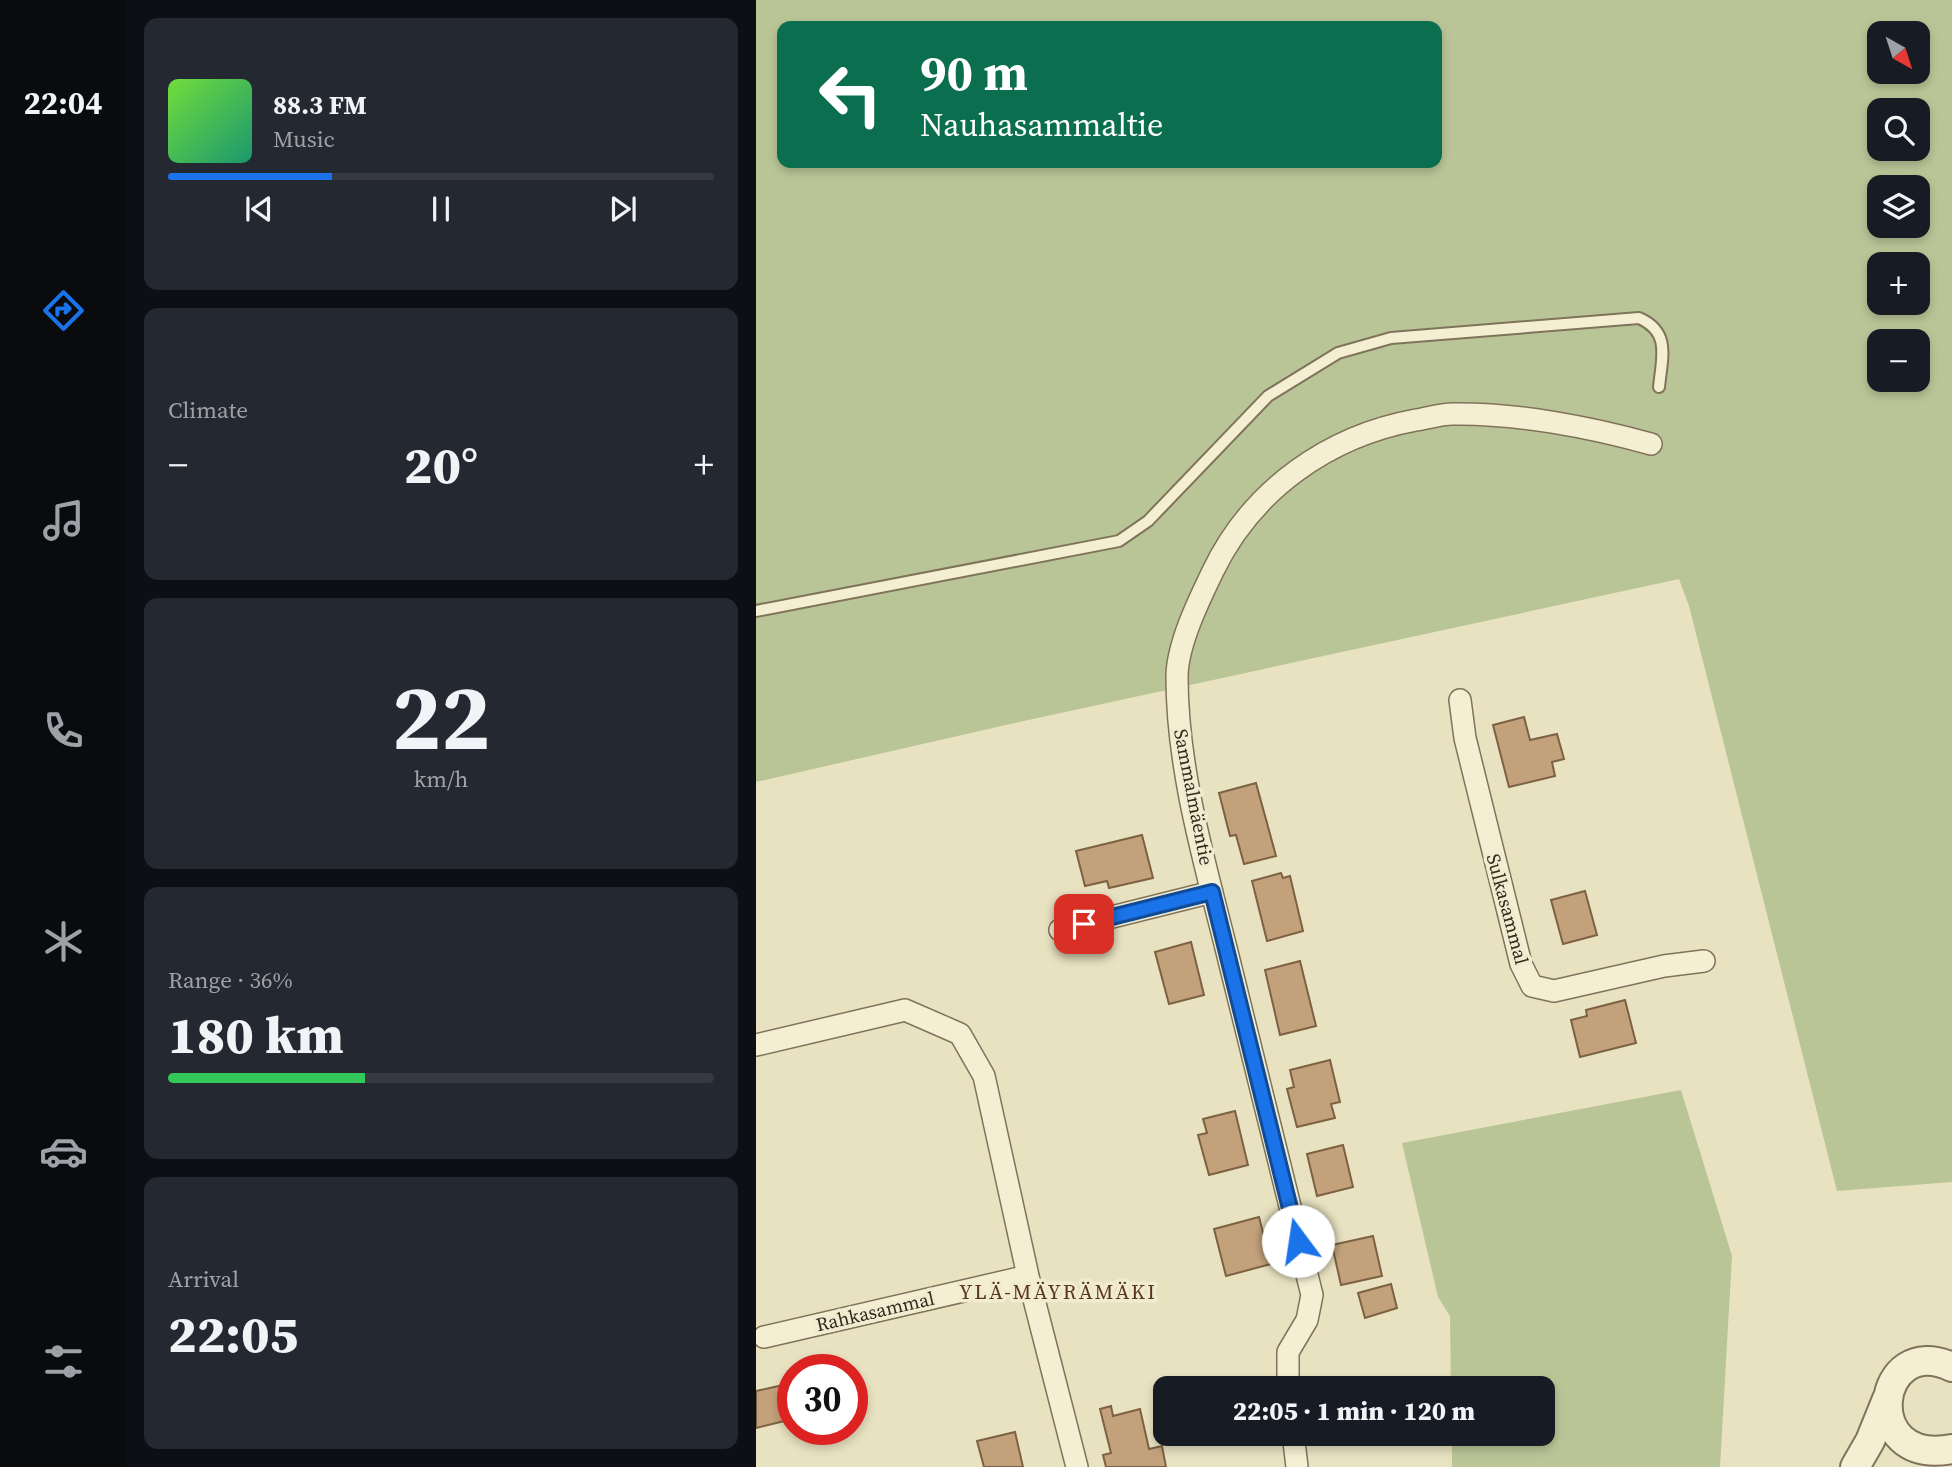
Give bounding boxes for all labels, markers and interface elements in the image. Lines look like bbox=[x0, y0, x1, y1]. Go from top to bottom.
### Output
north arrow bbox=[1867, 21, 1930, 84]
map controls bbox=[1867, 21, 1930, 392]
text: 90 m bbox=[920, 39, 1028, 106]
icon: left bbox=[805, 49, 896, 140]
text: 22:04 bbox=[24, 81, 102, 125]
text: 88.3 FM bbox=[273, 87, 367, 123]
button: search bbox=[1867, 98, 1930, 161]
text: Nauhasammaltie bbox=[920, 103, 1163, 147]
text: Music bbox=[273, 123, 335, 155]
button: layers bbox=[1867, 175, 1930, 238]
icon: previous bbox=[240, 190, 278, 228]
icon: pause bbox=[422, 190, 460, 228]
icon: next bbox=[604, 190, 642, 228]
button: + bbox=[1867, 252, 1930, 315]
icon: directions bbox=[39, 286, 88, 335]
button: − bbox=[1867, 329, 1930, 392]
text: Climate bbox=[168, 394, 248, 426]
text: 20° bbox=[404, 429, 478, 500]
text: − bbox=[168, 439, 188, 491]
text: + bbox=[694, 439, 714, 491]
icon: music bbox=[39, 496, 88, 545]
text: 22 bbox=[392, 655, 490, 779]
icon: phone bbox=[39, 706, 88, 755]
street label: Sammalmäentie bbox=[1168, 727, 1220, 867]
text: km/h bbox=[414, 763, 468, 795]
street label: Sulkasammal bbox=[1481, 851, 1535, 968]
pin bbox=[1054, 894, 1114, 954]
icon: arrive bbox=[1065, 905, 1103, 943]
icon: climate bbox=[39, 917, 88, 966]
text: Range · 36% bbox=[168, 964, 293, 996]
text: 180 km bbox=[168, 999, 344, 1070]
icon: car bbox=[39, 1127, 88, 1176]
position arrow bbox=[1261, 1204, 1335, 1278]
text: Arrival bbox=[168, 1263, 239, 1295]
district label: YLÄ-MÄYRÄMÄKI bbox=[959, 1277, 1157, 1306]
street label: Rahkasammal bbox=[813, 1285, 937, 1337]
text: 22:05 bbox=[168, 1298, 298, 1369]
icon: filters bbox=[39, 1337, 88, 1386]
speed limit sign: 30 bbox=[777, 1354, 868, 1445]
text: 22:05 · 1 min · 120 m bbox=[1233, 1393, 1475, 1429]

